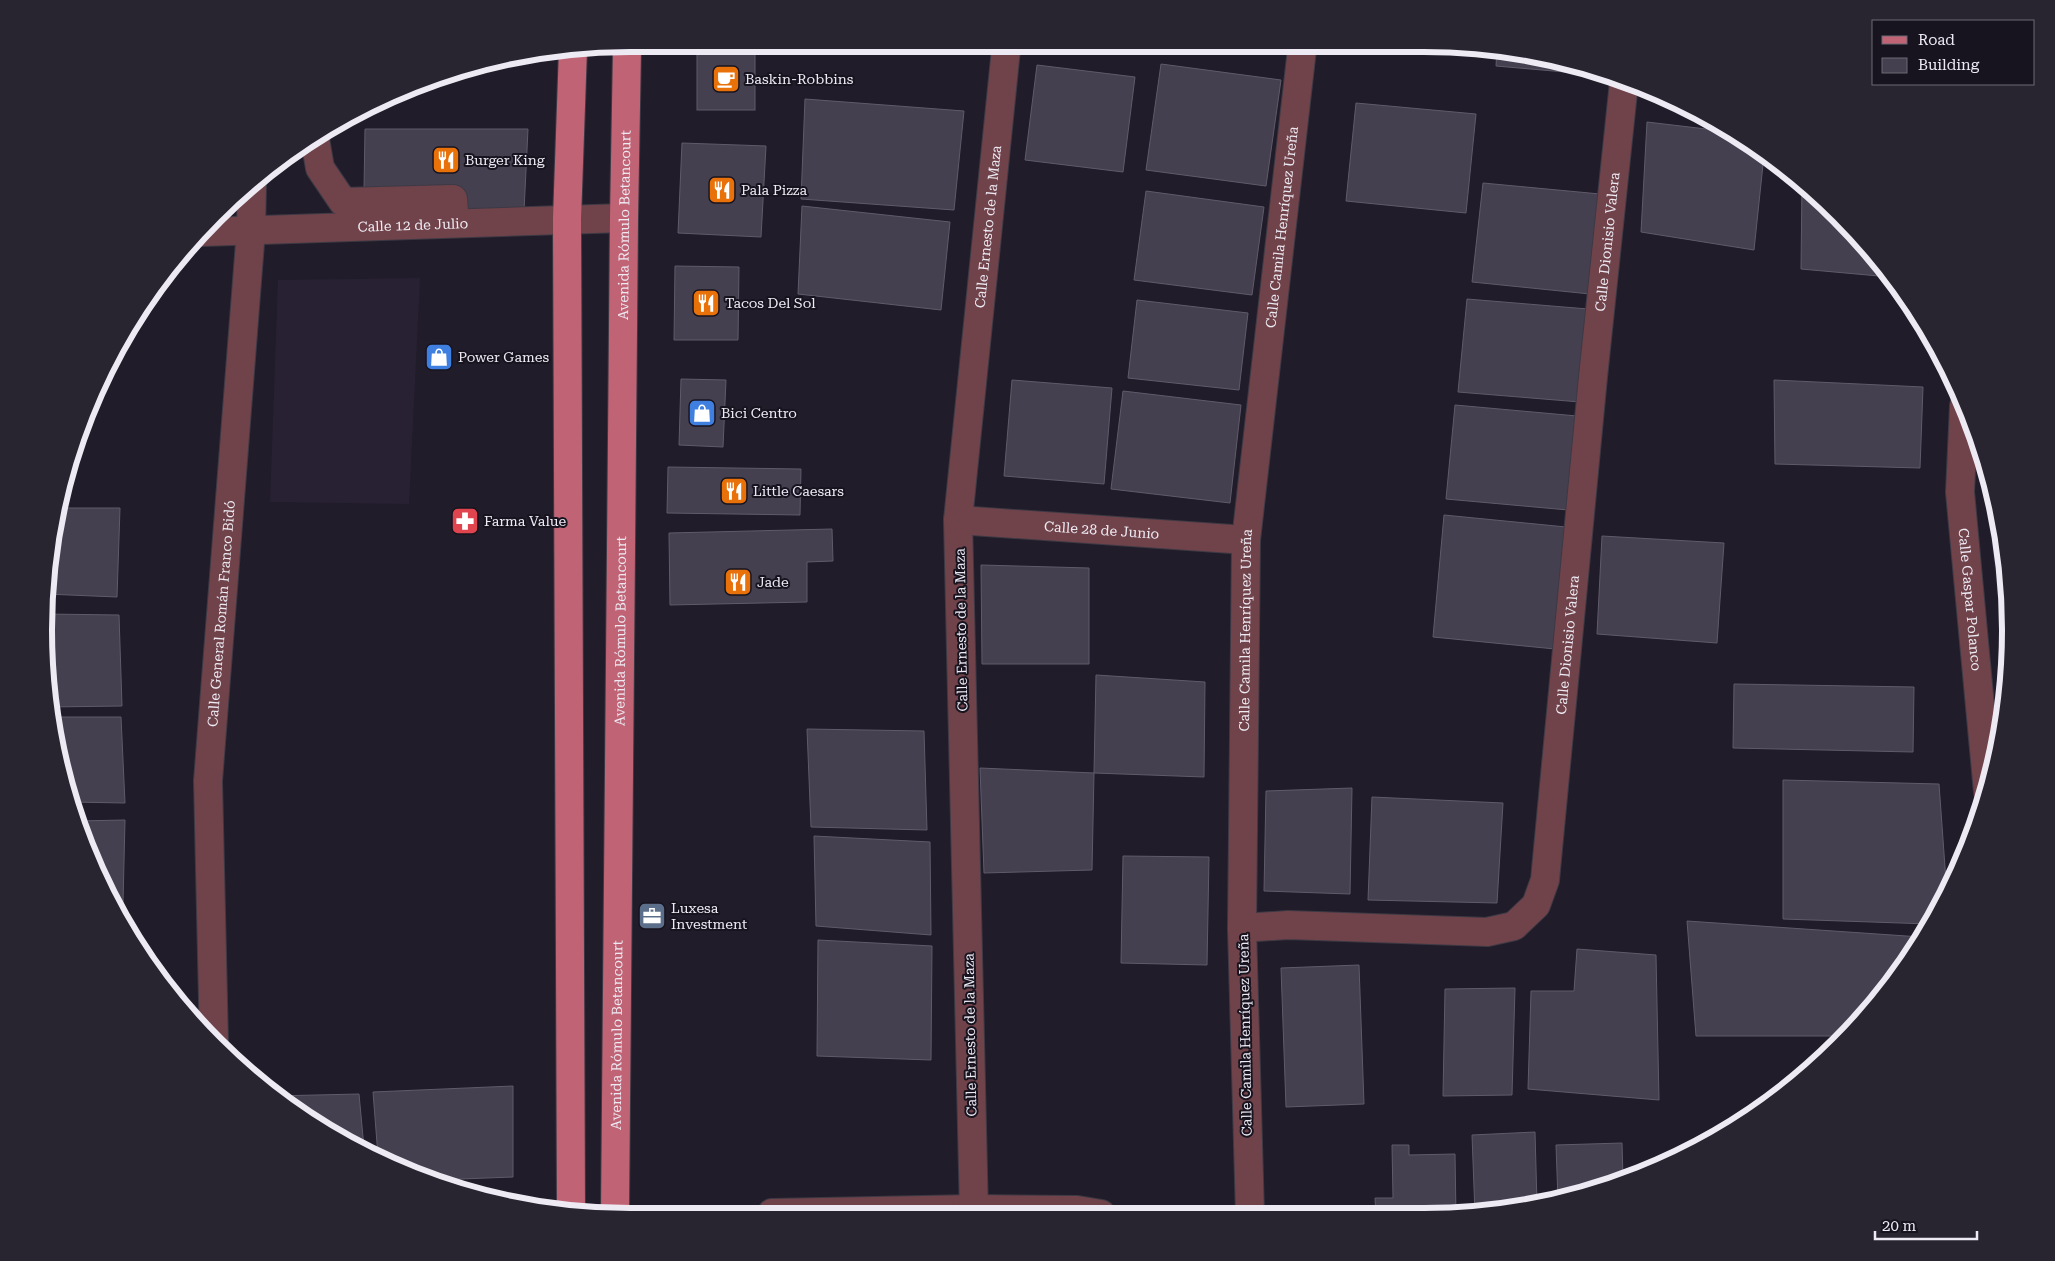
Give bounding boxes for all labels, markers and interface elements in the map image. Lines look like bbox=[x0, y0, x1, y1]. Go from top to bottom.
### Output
legend bbox=[1872, 20, 2035, 85]
text: Road bbox=[1918, 31, 1955, 49]
text: Building bbox=[1918, 56, 1980, 74]
cafe icon: Baskin-Robbins bbox=[711, 64, 741, 94]
place label: Baskin-Robbins bbox=[745, 71, 854, 87]
street label: Calle Camila Henríquez Ureña bbox=[1262, 125, 1301, 329]
street label: Avenida Rómulo Betancourt bbox=[615, 130, 634, 320]
street label: Calle Ernesto de la Maza bbox=[972, 144, 1004, 309]
restaurant icon: Burger King bbox=[431, 145, 461, 175]
place label: Burger King bbox=[465, 152, 545, 168]
street label: Calle Dionisio Valera bbox=[1592, 171, 1623, 312]
restaurant icon: Pala Pizza bbox=[707, 175, 737, 205]
place label: Pala Pizza bbox=[741, 182, 807, 198]
street label: Calle 12 de Julio bbox=[357, 215, 469, 235]
restaurant icon: Tacos Del Sol bbox=[691, 288, 721, 318]
place label: Tacos Del Sol bbox=[725, 295, 816, 311]
shop icon: Power Games bbox=[424, 342, 454, 372]
place label: Power Games bbox=[458, 349, 549, 365]
shop icon: Bici Centro bbox=[687, 398, 717, 428]
place label: Bici Centro bbox=[721, 405, 797, 421]
restaurant icon: Little Caesars bbox=[719, 476, 749, 506]
place label: Little Caesars bbox=[753, 483, 844, 499]
street label: Calle General Román Franco Bidó bbox=[204, 500, 238, 727]
pharmacy icon: Farma Value bbox=[450, 506, 480, 536]
place label: Farma Value bbox=[484, 513, 566, 529]
street label: Calle 28 de Junio bbox=[1043, 518, 1160, 542]
street label: Calle Gaspar Polanco bbox=[1955, 527, 1985, 672]
street label: Calle Camila Henríquez Ureña bbox=[1236, 528, 1255, 732]
street label: Avenida Rómulo Betancourt bbox=[611, 536, 629, 726]
street label: Calle Ernesto de la Maza bbox=[952, 548, 970, 712]
restaurant icon: Jade bbox=[723, 567, 753, 597]
place label: Jade bbox=[757, 574, 789, 590]
street label: Calle Dionisio Valera bbox=[1553, 574, 1582, 715]
place label: Luxesa Investment bbox=[671, 900, 747, 932]
office icon: Luxesa Investment bbox=[637, 901, 667, 931]
street label: Calle Camila Henríquez Ureña bbox=[1235, 933, 1255, 1136]
street label: Avenida Rómulo Betancourt bbox=[608, 940, 625, 1130]
street label: Calle Ernesto de la Maza bbox=[961, 953, 979, 1117]
scale bar bbox=[1875, 1208, 1978, 1240]
text: 20 m bbox=[1882, 1217, 1917, 1235]

